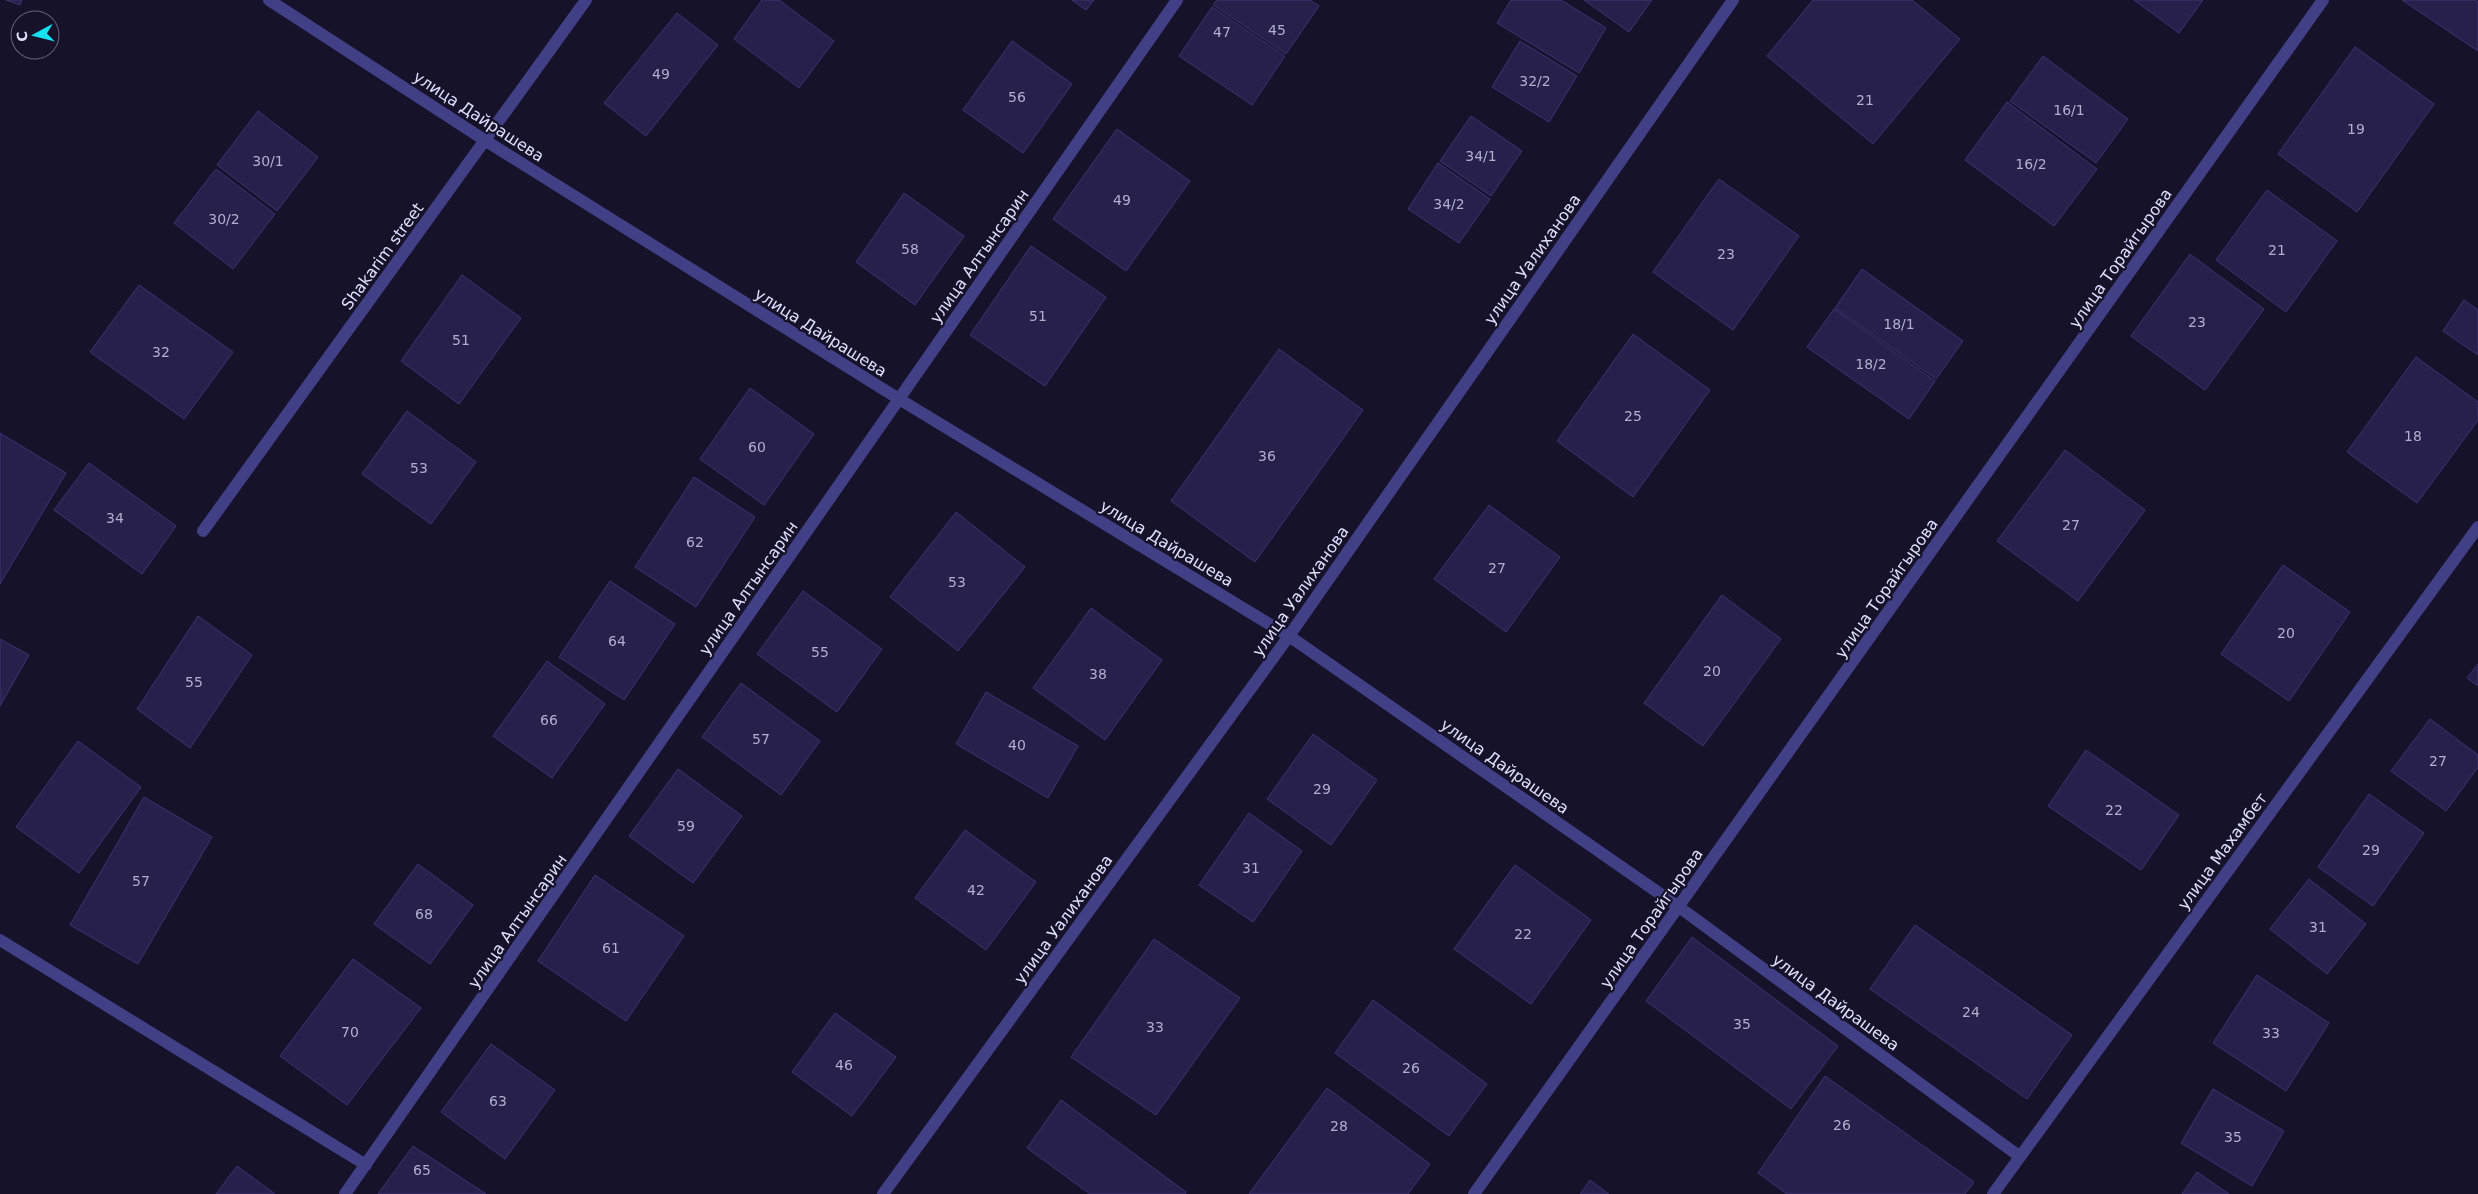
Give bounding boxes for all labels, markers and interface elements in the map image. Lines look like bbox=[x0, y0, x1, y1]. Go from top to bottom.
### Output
north arrow bbox=[10, 10, 60, 60]
house number: 45 bbox=[1268, 22, 1286, 38]
house number: 47 bbox=[1213, 24, 1231, 40]
text: С bbox=[14, 31, 31, 43]
house number: 49 bbox=[652, 66, 670, 82]
street label: улица Дайрашева bbox=[410, 67, 548, 166]
house number: 32/2 bbox=[1519, 73, 1551, 89]
house number: 56 bbox=[1008, 89, 1026, 105]
house number: 21 bbox=[1856, 92, 1874, 108]
house number: 16/1 bbox=[2053, 102, 2085, 118]
house number: 19 bbox=[2347, 121, 2365, 137]
house number: 34/1 bbox=[1465, 148, 1497, 164]
house number: 30/1 bbox=[252, 153, 284, 169]
house number: 16/2 bbox=[2015, 156, 2047, 172]
street label: улица Торайгырова bbox=[2065, 185, 2176, 332]
street label: улица Алтынсарин bbox=[926, 186, 1033, 327]
street label: улица Уалиханова bbox=[1480, 190, 1585, 328]
house number: 49 bbox=[1113, 192, 1131, 208]
house number: 34/2 bbox=[1433, 196, 1465, 212]
street label: Shakarim street bbox=[337, 199, 428, 313]
house number: 30/2 bbox=[208, 211, 240, 227]
house number: 58 bbox=[901, 241, 919, 257]
house number: 21 bbox=[2268, 242, 2286, 258]
house number: 23 bbox=[1717, 246, 1735, 262]
street label: улица Дайрашева bbox=[751, 284, 890, 381]
house number: 51 bbox=[1029, 308, 1047, 324]
house number: 23 bbox=[2188, 314, 2206, 330]
house number: 18/1 bbox=[1883, 316, 1915, 332]
house number: 51 bbox=[452, 332, 470, 348]
house number: 32 bbox=[152, 344, 170, 360]
house number: 18/2 bbox=[1855, 356, 1887, 372]
house number: 25 bbox=[1624, 408, 1642, 424]
house number: 18 bbox=[2404, 428, 2422, 444]
house number: 60 bbox=[748, 439, 766, 455]
house number: 36 bbox=[1258, 448, 1276, 464]
house number: 53 bbox=[410, 460, 428, 476]
street label: улица Дайрашева bbox=[1097, 496, 1237, 591]
house number: 34 bbox=[106, 510, 124, 526]
street label: улица Торайгырова bbox=[1831, 515, 1942, 662]
house number: 27 bbox=[2062, 517, 2080, 533]
street label: улица Алтынсарин bbox=[695, 518, 802, 659]
street label: улица Уалиханова bbox=[1248, 522, 1353, 660]
house number: 62 bbox=[686, 534, 704, 550]
house number: 27 bbox=[1488, 560, 1506, 576]
house number: 53 bbox=[948, 574, 966, 590]
house number: 20 bbox=[2277, 625, 2295, 641]
house number: 64 bbox=[608, 633, 626, 649]
house number: 55 bbox=[811, 644, 829, 660]
house number: 20 bbox=[1703, 663, 1721, 679]
house number: 38 bbox=[1089, 666, 1107, 682]
house number: 55 bbox=[185, 674, 203, 690]
house number: 66 bbox=[540, 712, 558, 728]
street label: улица Дайрашева bbox=[1437, 715, 1573, 818]
house number: 57 bbox=[752, 731, 770, 747]
house number: 40 bbox=[1008, 737, 1026, 753]
house number: 27 bbox=[2429, 753, 2447, 769]
house number: 29 bbox=[1313, 781, 1331, 797]
street label: улица Махамбет bbox=[2174, 789, 2271, 913]
house number: 22 bbox=[2105, 802, 2123, 818]
house number: 59 bbox=[677, 818, 695, 834]
house number: 29 bbox=[2362, 842, 2380, 858]
street label: улица Торайгырова bbox=[1596, 845, 1707, 992]
street label: улица Алтынсарин bbox=[464, 851, 571, 992]
street label: улица Уалиханова bbox=[1010, 851, 1117, 988]
house number: 31 bbox=[1242, 860, 1260, 876]
house number: 57 bbox=[132, 873, 150, 889]
house number: 42 bbox=[967, 882, 985, 898]
house number: 68 bbox=[415, 906, 433, 922]
house number: 31 bbox=[2309, 919, 2327, 935]
house number: 22 bbox=[1514, 926, 1532, 942]
house number: 61 bbox=[602, 940, 620, 956]
street label: улица Дайрашева bbox=[1769, 950, 1903, 1055]
house number: 24 bbox=[1962, 1004, 1980, 1020]
house number: 35 bbox=[1733, 1016, 1751, 1032]
house number: 33 bbox=[1146, 1019, 1164, 1035]
house number: 70 bbox=[341, 1024, 359, 1040]
house number: 33 bbox=[2262, 1025, 2280, 1041]
house number: 46 bbox=[835, 1057, 853, 1073]
house number: 26 bbox=[1402, 1060, 1420, 1076]
house number: 63 bbox=[489, 1093, 507, 1109]
house number: 26 bbox=[1833, 1117, 1851, 1133]
house number: 28 bbox=[1330, 1118, 1348, 1134]
house number: 35 bbox=[2224, 1129, 2242, 1145]
house number: 65 bbox=[413, 1162, 431, 1178]

